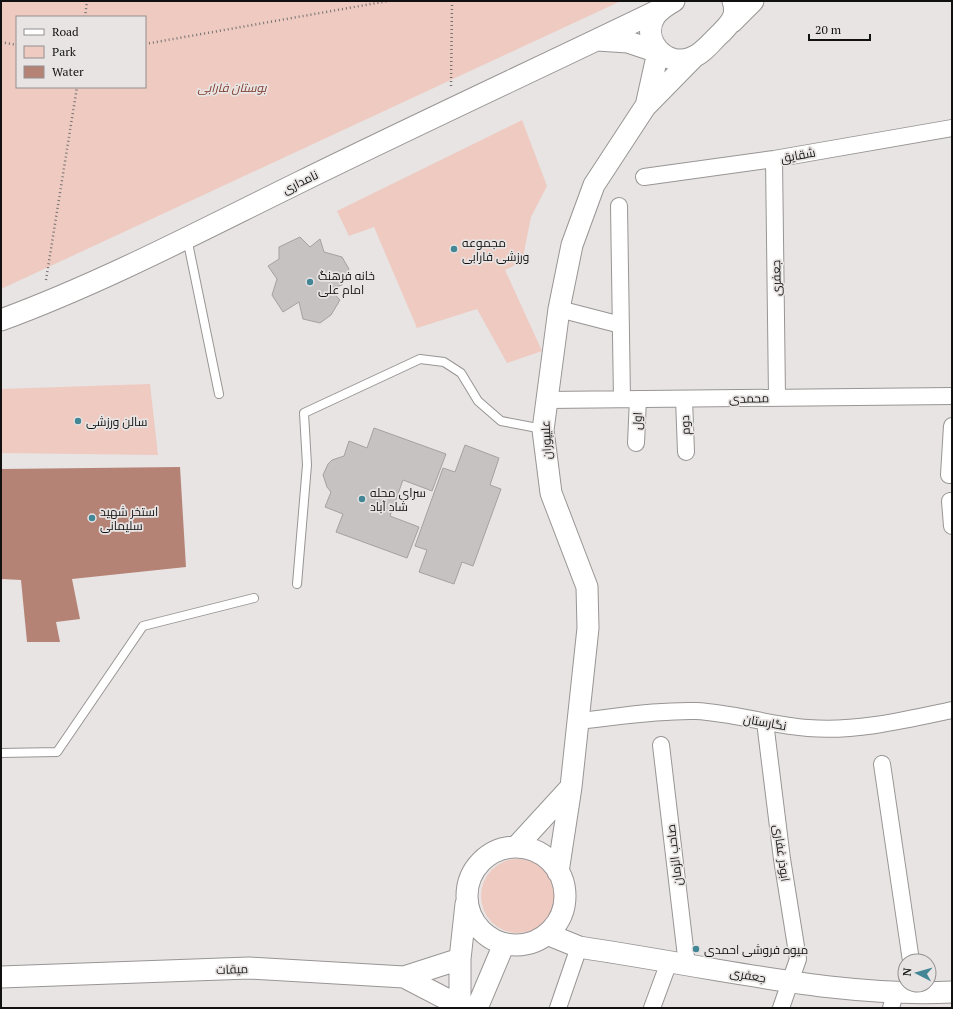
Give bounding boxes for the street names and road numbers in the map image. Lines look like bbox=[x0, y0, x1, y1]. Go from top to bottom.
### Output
street label: شقایق bbox=[779, 145, 817, 165]
street label: نامداری bbox=[280, 167, 320, 197]
street label: جعفری bbox=[768, 260, 784, 296]
street label: محمدی bbox=[729, 390, 769, 406]
street label: اول bbox=[629, 412, 645, 430]
street label: دوم bbox=[677, 415, 694, 435]
street label: علیپوران bbox=[537, 420, 556, 460]
street label: نگارستان bbox=[742, 711, 788, 733]
street label: صاحب الزمان bbox=[663, 823, 685, 887]
street label: ابوذر غفاری bbox=[771, 824, 793, 882]
street label: میقات bbox=[216, 961, 248, 977]
street label: جعفری bbox=[729, 964, 767, 986]

